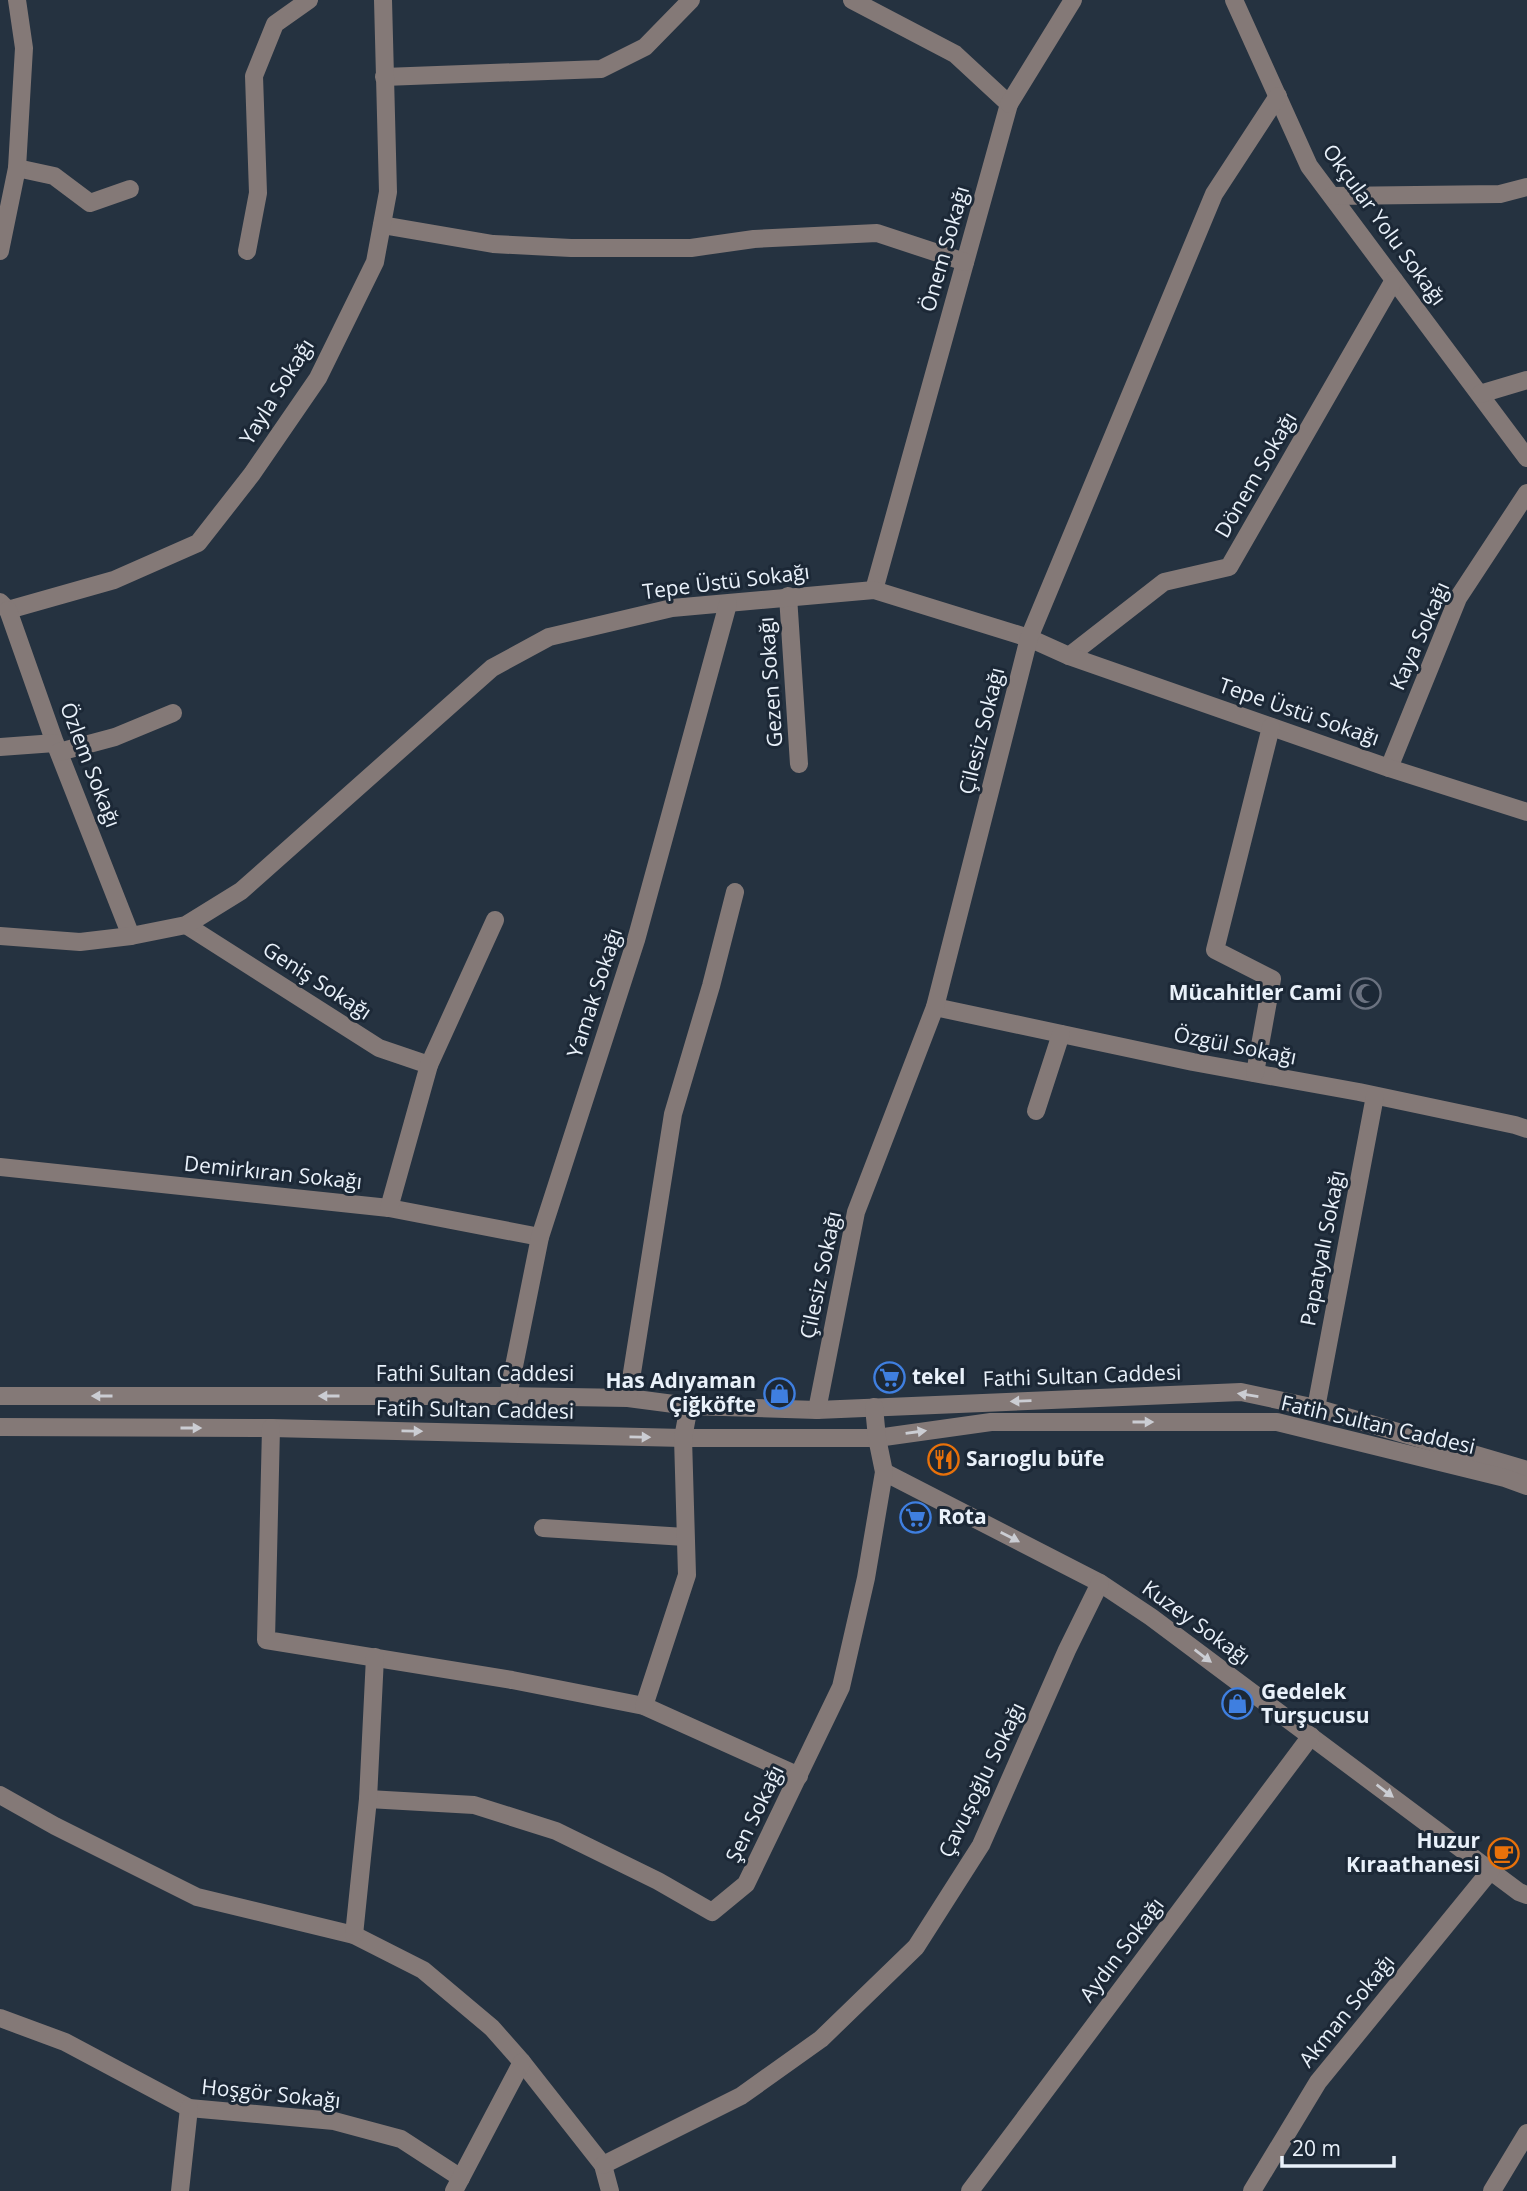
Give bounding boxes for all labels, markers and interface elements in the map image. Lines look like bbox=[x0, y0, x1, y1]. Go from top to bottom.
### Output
street label: Okçular Yolu Sokağı bbox=[1317, 138, 1453, 311]
street label: Önem Sokağı bbox=[913, 183, 975, 315]
street label: Yayla Sokağı bbox=[233, 333, 320, 450]
street label: Dönem Sokağı bbox=[1208, 406, 1303, 543]
street label: Tepe Üstü Sokağı bbox=[641, 557, 811, 605]
street label: Kaya Sokağı bbox=[1383, 577, 1455, 694]
street label: Gezen Sokağı bbox=[751, 616, 789, 748]
street label: Çilesiz Sokağı bbox=[952, 664, 1010, 797]
street label: Tepe Üstü Sokağı bbox=[1215, 670, 1383, 752]
street label: Özlem Sokağı bbox=[54, 698, 128, 831]
street label: Yamak Sokağı bbox=[560, 924, 628, 1061]
street label: Geniş Sokağı bbox=[258, 935, 377, 1026]
mosque icon: Mücahitler Cami bbox=[1348, 976, 1382, 1010]
place label: Mücahitler Cami bbox=[1169, 978, 1342, 1006]
street label: Özgül Sokağı bbox=[1171, 1019, 1299, 1071]
street label: Demirkıran Sokağı bbox=[183, 1149, 363, 1195]
street label: Papatyalı Sokağı bbox=[1293, 1168, 1351, 1328]
street label: Çilesiz Sokağı bbox=[793, 1208, 847, 1341]
street label: Fathi Sultan Caddesi bbox=[982, 1358, 1182, 1392]
street label: Fathi Sultan Caddesi bbox=[376, 1359, 574, 1387]
supermarket icon: tekel bbox=[872, 1360, 906, 1394]
place label: tekel bbox=[912, 1362, 965, 1390]
place label: Has Adıyaman Çiğköfte bbox=[605, 1366, 756, 1418]
shop icon: Has Adıyaman Çiğköfte bbox=[762, 1376, 796, 1410]
street label: Fatih Sultan Caddesi bbox=[1278, 1388, 1478, 1460]
one-way arrow bbox=[1237, 1389, 1259, 1400]
one-way arrow bbox=[90, 1390, 112, 1402]
one-way arrow bbox=[318, 1390, 340, 1402]
street label: Fatih Sultan Caddesi bbox=[376, 1393, 575, 1425]
one-way arrow bbox=[1010, 1396, 1032, 1407]
one-way arrow bbox=[1132, 1416, 1154, 1428]
one-way arrow bbox=[180, 1422, 202, 1433]
one-way arrow bbox=[402, 1426, 424, 1437]
one-way arrow bbox=[905, 1426, 927, 1437]
one-way arrow bbox=[629, 1432, 651, 1443]
restaurant icon: Sarıoglu büfe bbox=[926, 1442, 960, 1476]
place label: Sarıoglu büfe bbox=[966, 1444, 1104, 1472]
supermarket icon: Rota bbox=[898, 1500, 932, 1534]
place label: Rota bbox=[938, 1502, 987, 1530]
one-way arrow bbox=[1000, 1531, 1020, 1542]
street label: Kuzey Sokağı bbox=[1137, 1574, 1256, 1671]
one-way arrow bbox=[1194, 1648, 1212, 1662]
place label: Gedelek Turşucusu bbox=[1261, 1677, 1370, 1729]
shop icon: Gedelek Turşucusu bbox=[1221, 1687, 1255, 1721]
street label: Çavuşoğlu Sokağı bbox=[931, 1697, 1031, 1862]
street label: Şen Sokağı bbox=[718, 1760, 790, 1867]
one-way arrow bbox=[1376, 1784, 1394, 1799]
place label: Huzur Kıraathanesi bbox=[1346, 1826, 1480, 1878]
cafe icon: Huzur Kıraathanesi bbox=[1486, 1836, 1520, 1870]
street label: Aydın Sokağı bbox=[1073, 1892, 1170, 2007]
street label: Akman Sokağı bbox=[1292, 1948, 1400, 2073]
street label: Hoşgör Sokağı bbox=[200, 2072, 342, 2114]
scale bar bbox=[1282, 2124, 1394, 2168]
text: 20 m bbox=[1292, 2134, 1341, 2162]

